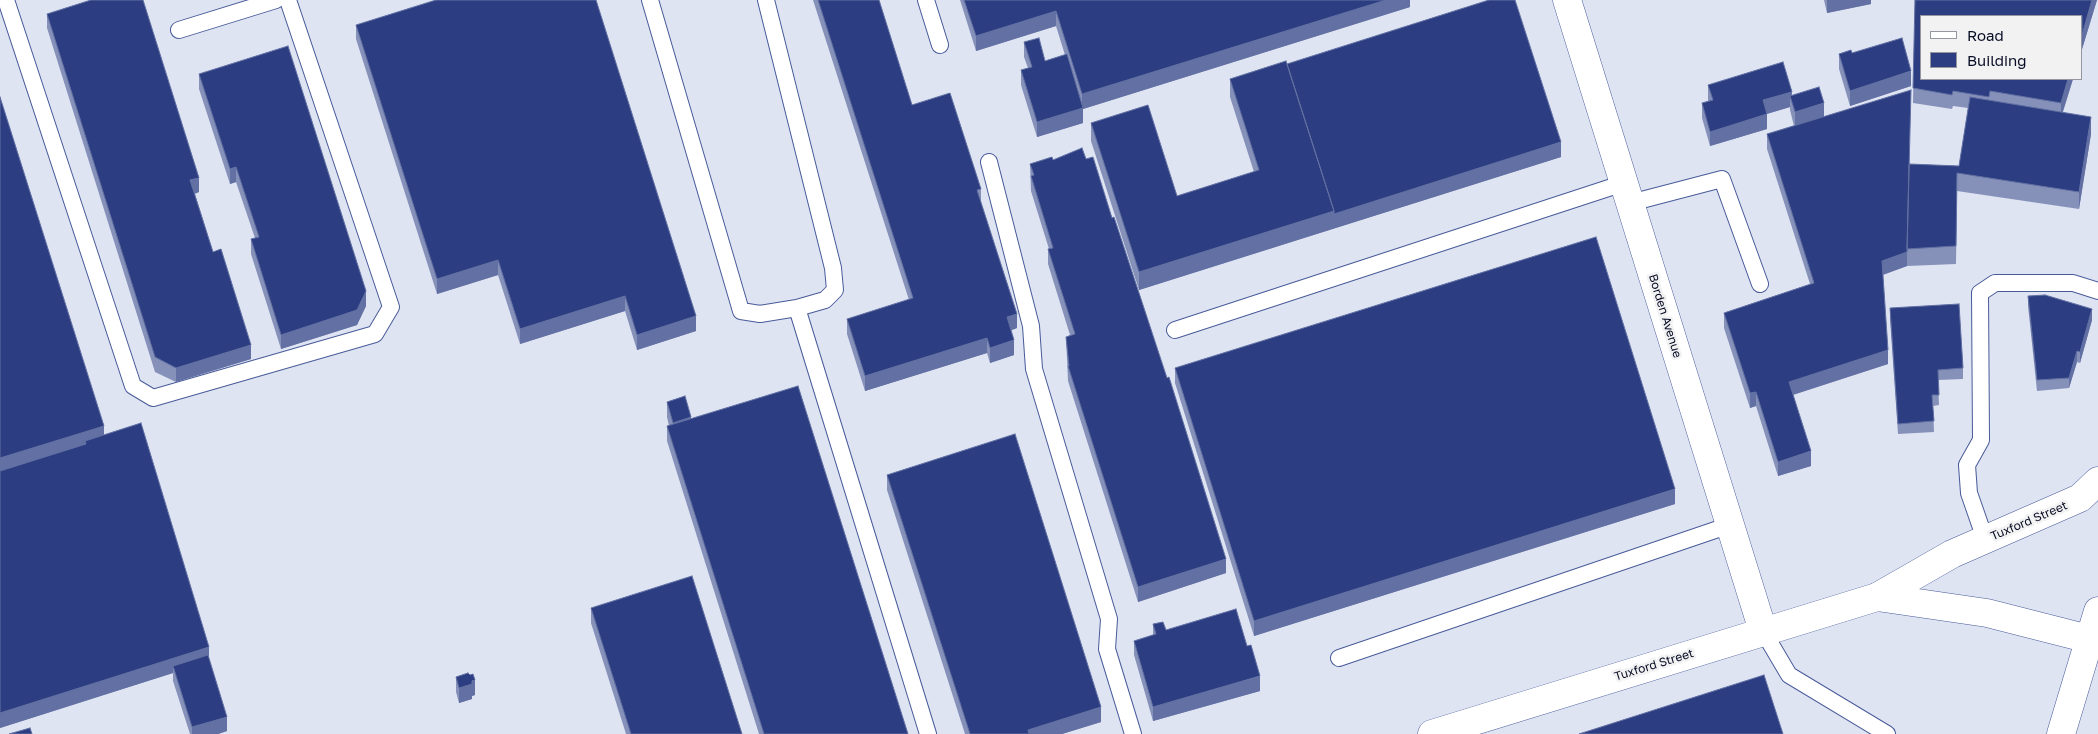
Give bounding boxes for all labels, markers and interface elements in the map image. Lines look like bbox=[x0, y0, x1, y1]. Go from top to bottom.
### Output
legend bbox=[1920, 15, 2083, 80]
text: Road bbox=[1967, 26, 2004, 44]
text: Building bbox=[1967, 51, 2027, 69]
street label: Borden Avenue bbox=[1645, 272, 1685, 360]
street label: Tuxford Street bbox=[1988, 498, 2070, 544]
street label: Tuxford Street bbox=[1613, 646, 1695, 684]

